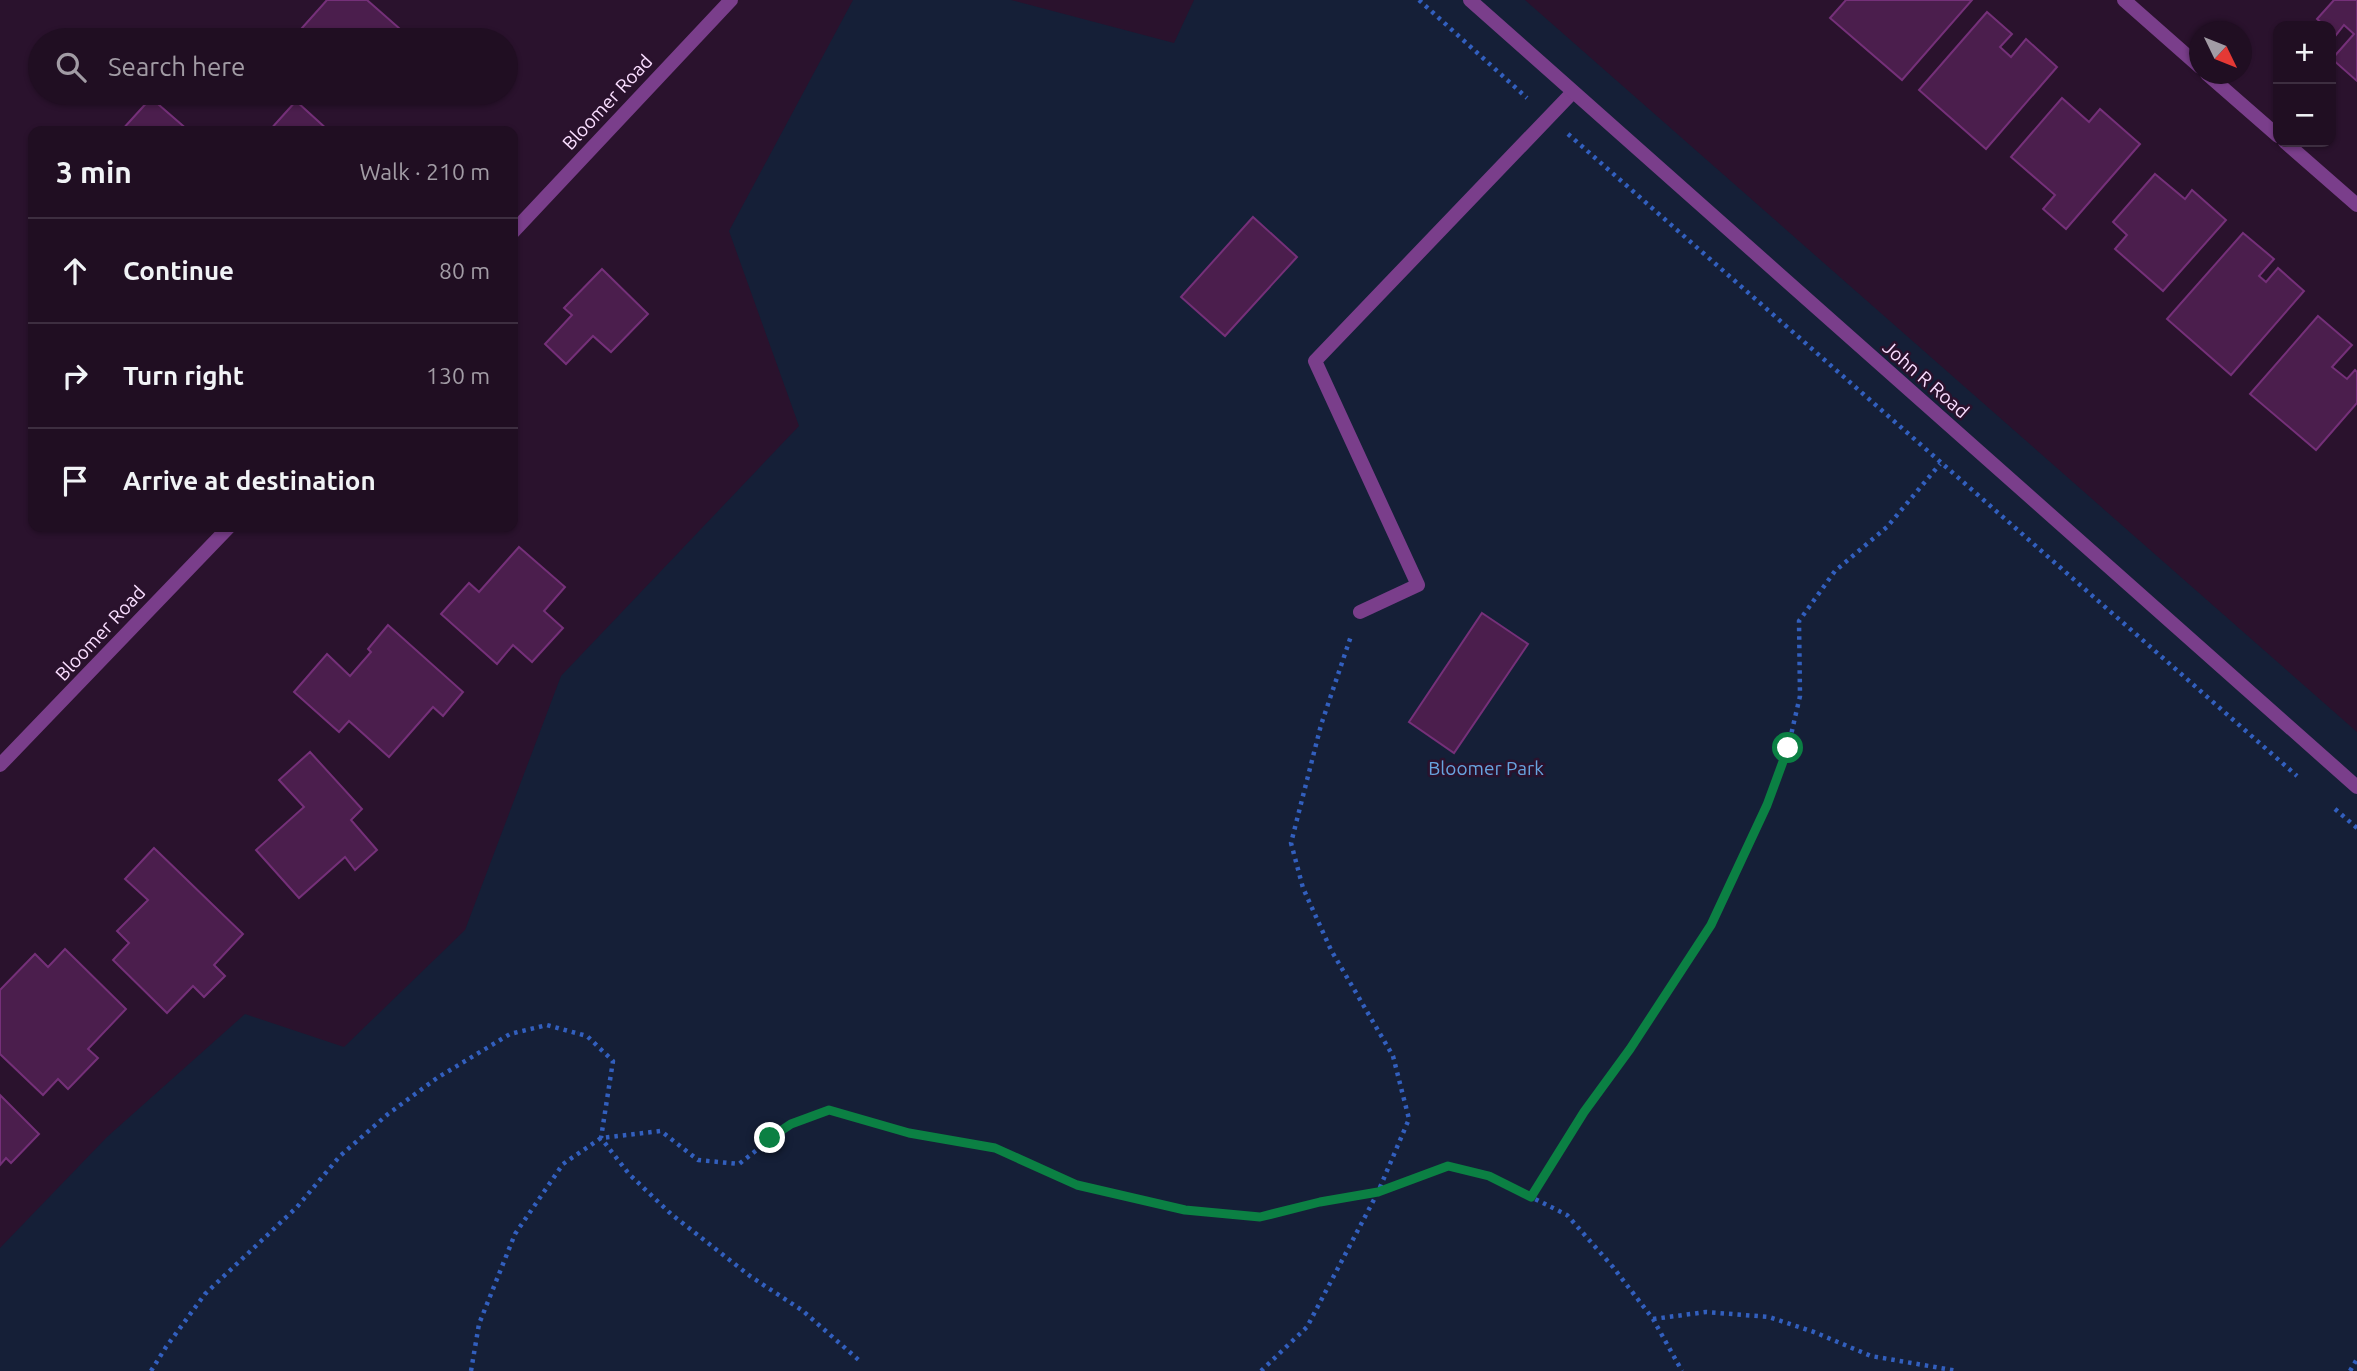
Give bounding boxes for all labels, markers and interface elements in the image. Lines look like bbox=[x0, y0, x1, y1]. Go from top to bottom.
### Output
north arrow bbox=[2189, 21, 2252, 84]
map controls bbox=[2273, 21, 2336, 147]
button: + bbox=[2273, 21, 2336, 84]
search box bbox=[28, 28, 518, 105]
icon: search bbox=[52, 48, 90, 86]
street label: Bloomer Road bbox=[558, 50, 656, 154]
text: Search here bbox=[108, 52, 245, 81]
button: − bbox=[2273, 84, 2336, 147]
text: 3 min bbox=[56, 155, 132, 189]
text: Walk · 210 m bbox=[359, 159, 490, 184]
icon: ahead bbox=[56, 252, 94, 290]
text: Continue bbox=[123, 256, 234, 285]
text: 80 m bbox=[439, 258, 490, 283]
street label: John R Road bbox=[1879, 336, 1973, 422]
icon: right bbox=[56, 357, 94, 395]
text: Turn right bbox=[123, 361, 244, 390]
text: 130 m bbox=[426, 363, 490, 388]
icon: arrive bbox=[56, 462, 94, 500]
text: Arrive at destination bbox=[123, 466, 376, 495]
street label: Bloomer Road bbox=[51, 581, 149, 685]
route start bbox=[1772, 732, 1803, 763]
park label: Bloomer Park bbox=[1428, 757, 1544, 779]
route end bbox=[754, 1122, 785, 1153]

